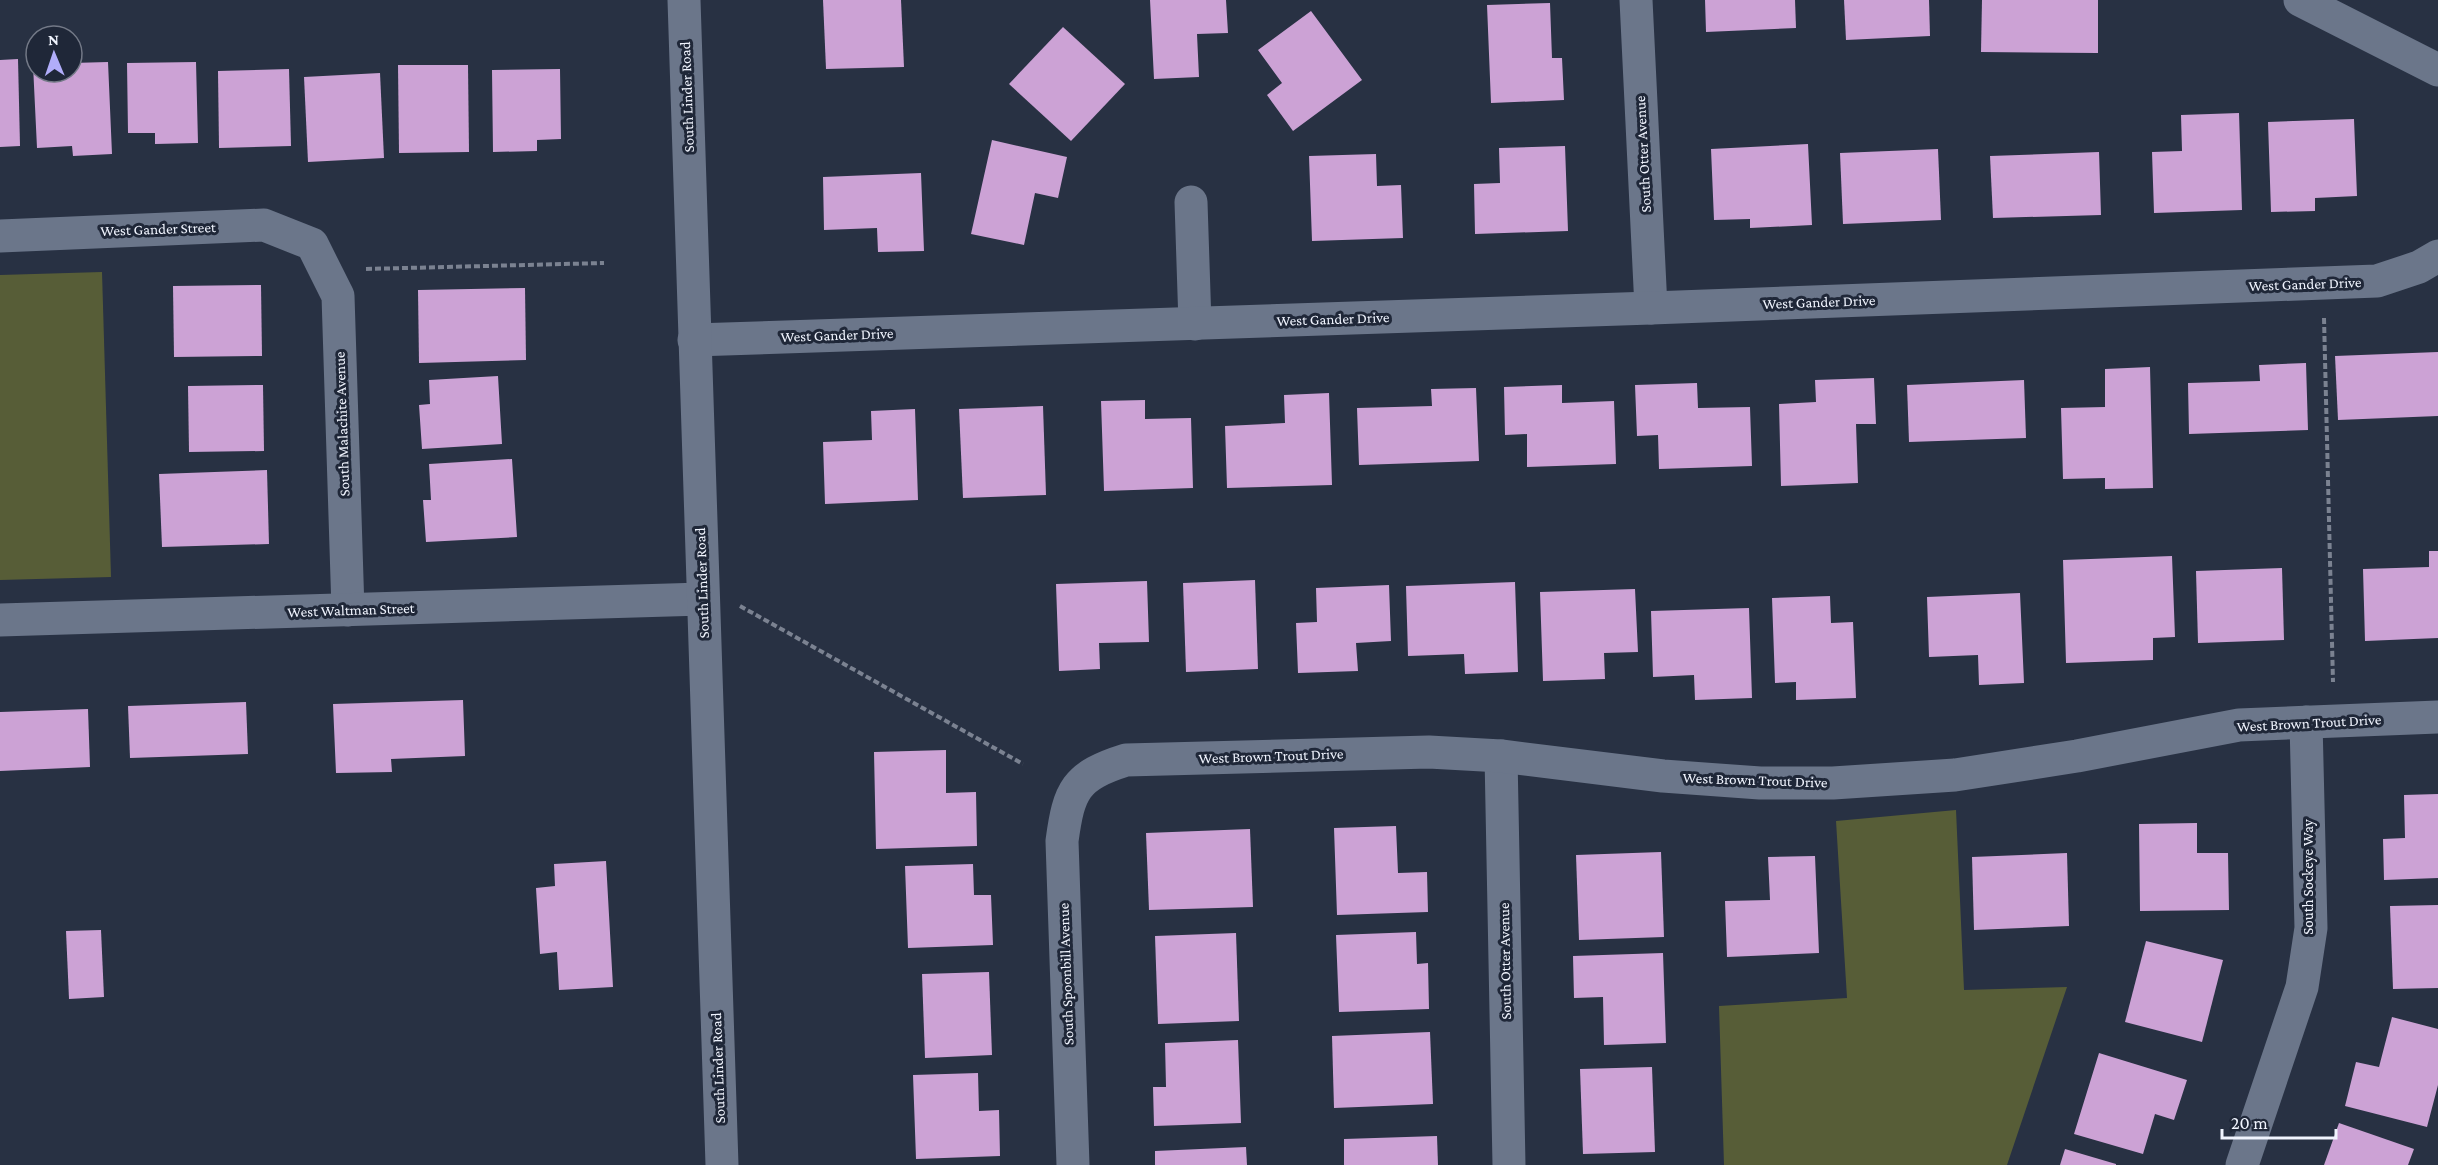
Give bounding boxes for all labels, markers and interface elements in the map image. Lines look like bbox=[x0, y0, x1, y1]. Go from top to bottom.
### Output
north arrow bbox=[24, 24, 84, 84]
text: N bbox=[48, 31, 59, 48]
street label: South Linder Road bbox=[677, 41, 697, 153]
street label: South Otter Avenue bbox=[1632, 95, 1654, 213]
street label: West Gander Street bbox=[100, 219, 217, 239]
street label: West Gander Drive bbox=[2248, 274, 2362, 294]
street label: West Gander Drive bbox=[1762, 292, 1876, 312]
street label: West Gander Drive bbox=[1276, 309, 1390, 329]
street label: West Gander Drive bbox=[780, 325, 894, 345]
street label: South Malachite Avenue bbox=[331, 351, 353, 497]
street label: South Linder Road bbox=[692, 527, 712, 639]
street label: West Waltman Street bbox=[287, 600, 416, 620]
street label: West Brown Trout Drive bbox=[2236, 711, 2382, 735]
street label: West Brown Trout Drive bbox=[1198, 745, 1344, 767]
street label: West Brown Trout Drive bbox=[1682, 769, 1828, 791]
street label: South Sockeye Way bbox=[2300, 819, 2317, 935]
street label: South Spoonbill Avenue bbox=[1056, 902, 1077, 1046]
street label: South Otter Avenue bbox=[1496, 902, 1514, 1020]
street label: South Linder Road bbox=[708, 1012, 728, 1124]
scale bar bbox=[2222, 1102, 2336, 1140]
text: 20 m bbox=[2231, 1113, 2268, 1133]

